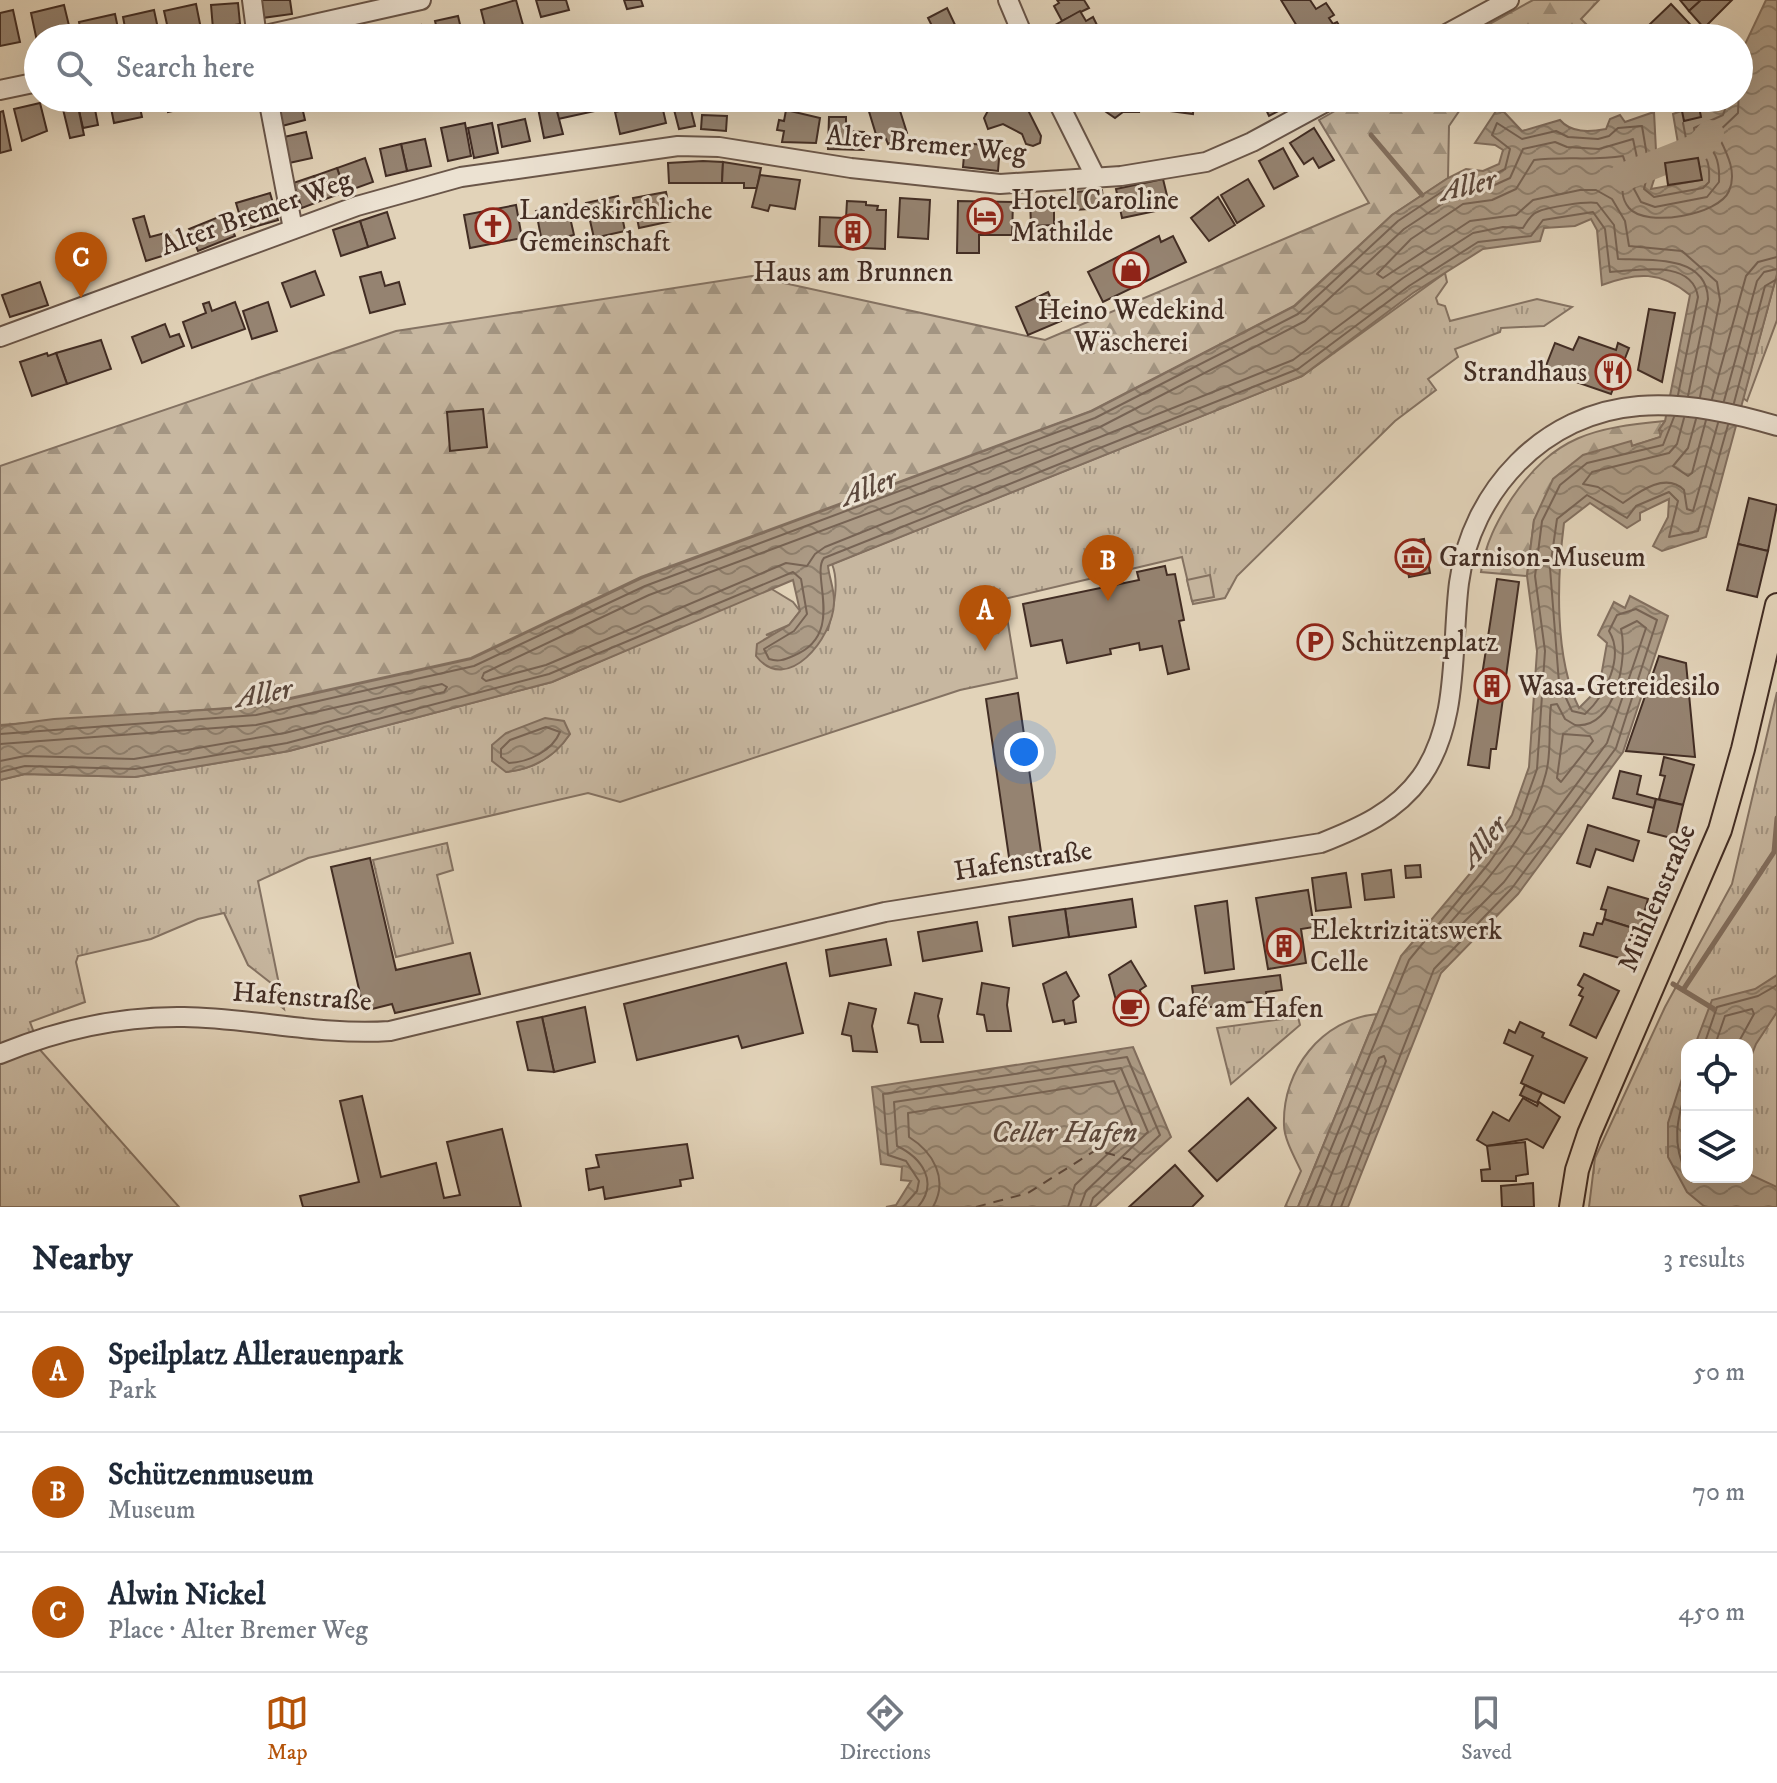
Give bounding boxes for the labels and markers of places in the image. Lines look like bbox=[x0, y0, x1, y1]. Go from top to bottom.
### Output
place label: Hotel Caroline Mathilde bbox=[1011, 183, 1179, 250]
place label: Landeskirchliche Gemeinschaft bbox=[519, 193, 713, 260]
hotel icon: Hotel Caroline Mathilde bbox=[966, 197, 1004, 235]
church icon: Landeskirchliche Gemeinschaft bbox=[474, 207, 512, 245]
building icon: Haus am Brunnen bbox=[834, 213, 872, 251]
pin: C bbox=[55, 232, 107, 298]
shop icon: Heino Wedekind Wäscherei bbox=[1112, 251, 1150, 289]
place label: Haus am Brunnen bbox=[753, 255, 953, 290]
place label: Heino Wedekind Wäscherei bbox=[1037, 293, 1225, 360]
restaurant icon: Strandhaus bbox=[1594, 353, 1632, 391]
place label: Strandhaus bbox=[1463, 355, 1587, 390]
pin: B bbox=[1082, 535, 1134, 601]
museum icon: Garnison-Museum bbox=[1394, 538, 1432, 576]
place label: Garnison-Museum bbox=[1439, 540, 1646, 575]
pin: A bbox=[959, 585, 1011, 651]
parking icon: Schützenplatz bbox=[1296, 623, 1334, 661]
place label: Schützenplatz bbox=[1341, 625, 1498, 660]
building icon: Wasa-Getreidesilo bbox=[1473, 667, 1511, 705]
place label: Wasa-Getreidesilo bbox=[1517, 669, 1720, 704]
place label: Elektrizitätswerk Celle bbox=[1310, 913, 1502, 980]
building icon: Elektrizitätswerk Celle bbox=[1265, 927, 1303, 965]
cafe icon: Café am Hafen bbox=[1112, 989, 1150, 1027]
place label: Café am Hafen bbox=[1157, 991, 1324, 1026]

